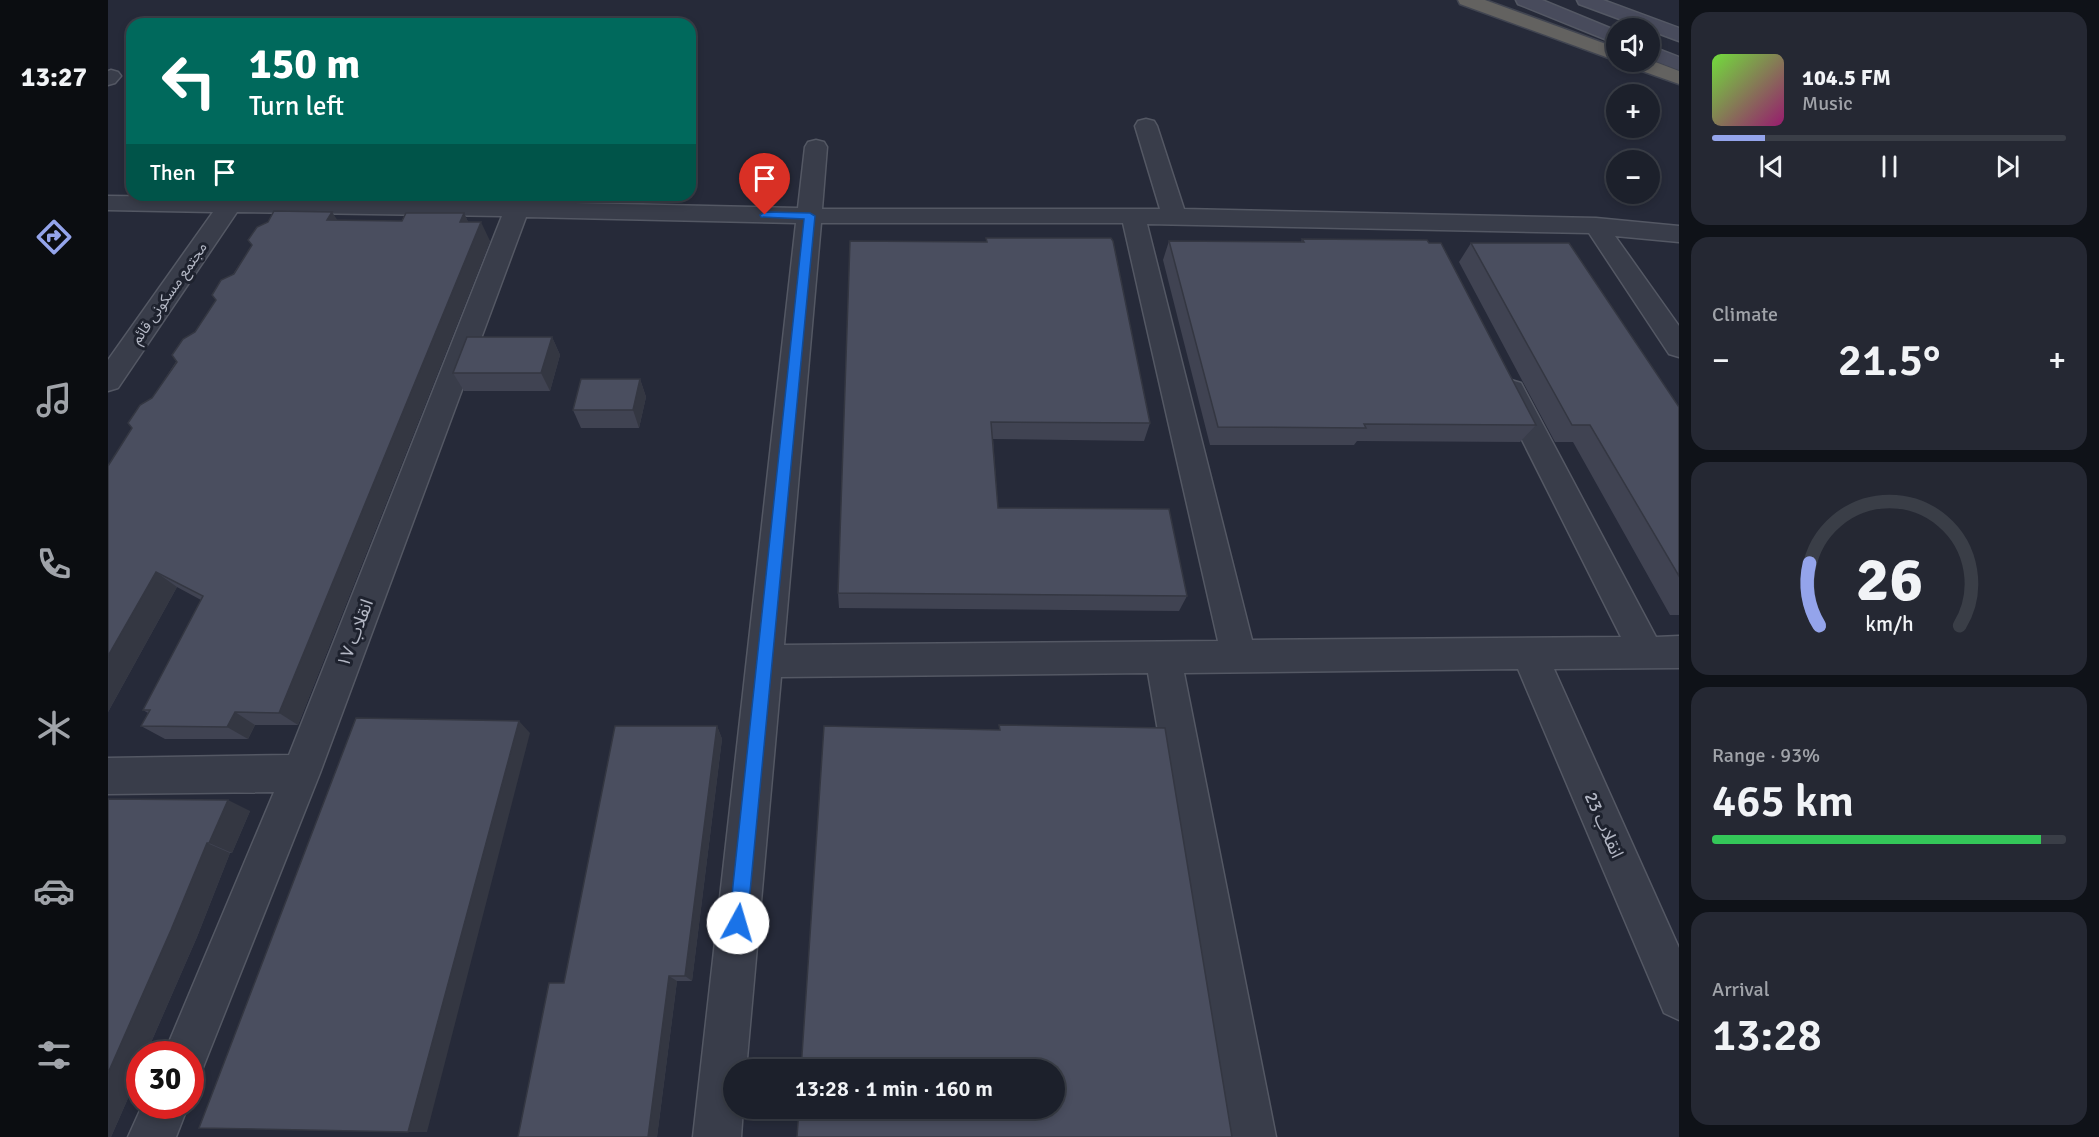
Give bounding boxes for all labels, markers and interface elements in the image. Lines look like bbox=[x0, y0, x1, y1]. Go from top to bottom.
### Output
map controls bbox=[1606, 18, 1660, 204]
button: sound bbox=[1606, 18, 1660, 72]
text: 150 m bbox=[249, 39, 360, 90]
icon: left bbox=[150, 42, 228, 120]
text: 13:27 bbox=[21, 61, 87, 94]
text: 104.5 FM bbox=[1802, 64, 1891, 91]
button: + bbox=[1606, 84, 1660, 138]
text: Turn left bbox=[249, 90, 344, 123]
text: Music bbox=[1802, 91, 1853, 116]
button: − bbox=[1606, 150, 1660, 204]
icon: previous bbox=[1755, 150, 1788, 183]
icon: pause bbox=[1873, 150, 1906, 183]
icon: next bbox=[1991, 150, 2024, 183]
pin bbox=[739, 153, 790, 215]
icon: arrive bbox=[208, 156, 241, 189]
text: Then bbox=[150, 159, 196, 186]
icon: arrive bbox=[748, 162, 781, 195]
icon: directions bbox=[33, 216, 75, 258]
street label: مجتمع مسکونی قائم bbox=[127, 239, 213, 349]
text: Climate bbox=[1712, 302, 1778, 327]
text: 21.5° bbox=[1838, 333, 1940, 388]
text: − bbox=[1712, 340, 1730, 381]
text: + bbox=[2048, 340, 2066, 381]
icon: music bbox=[33, 379, 75, 421]
text: 26 bbox=[1855, 541, 1923, 618]
icon: phone bbox=[33, 543, 75, 585]
street label: انقلاب ۱۷ bbox=[332, 596, 378, 670]
text: km/h bbox=[1865, 611, 1913, 637]
icon: climate bbox=[33, 707, 75, 749]
text: Range · 93% bbox=[1712, 743, 1820, 768]
text: 465 km bbox=[1712, 774, 1854, 829]
street label: انقلاب 23 bbox=[1580, 789, 1628, 861]
icon: car bbox=[33, 870, 75, 912]
position arrow bbox=[706, 891, 770, 955]
text: Arrival bbox=[1712, 977, 1770, 1002]
text: 13:28 bbox=[1712, 1008, 1822, 1063]
icon: filters bbox=[33, 1034, 75, 1076]
speed limit sign: 30 bbox=[126, 1041, 204, 1119]
text: 13:28 · 1 min · 160 m bbox=[795, 1075, 993, 1102]

